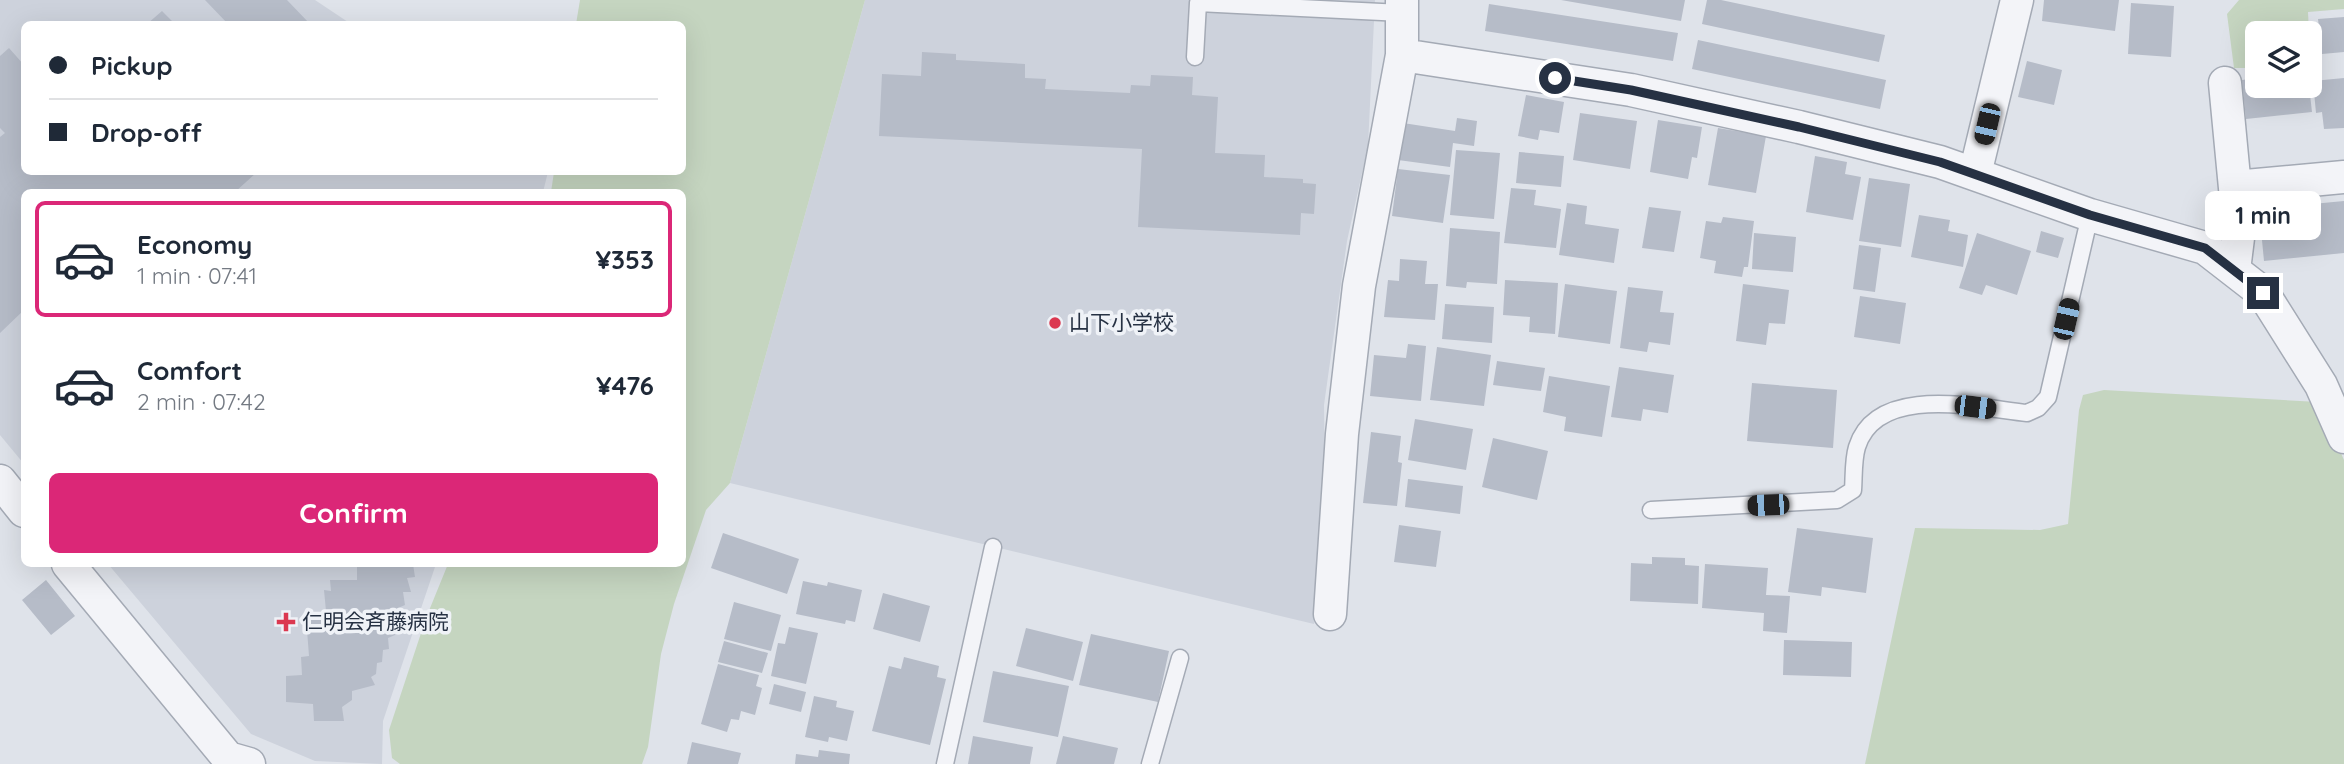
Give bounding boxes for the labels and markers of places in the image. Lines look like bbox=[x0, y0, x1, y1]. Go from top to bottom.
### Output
place label: 山下小学校 bbox=[1069, 309, 1174, 335]
marker: 山下小学校 bbox=[1047, 315, 1063, 331]
place label: 仁明会斉藤病院 bbox=[302, 608, 449, 634]
marker: 仁明会斉藤病院 bbox=[276, 612, 296, 632]

